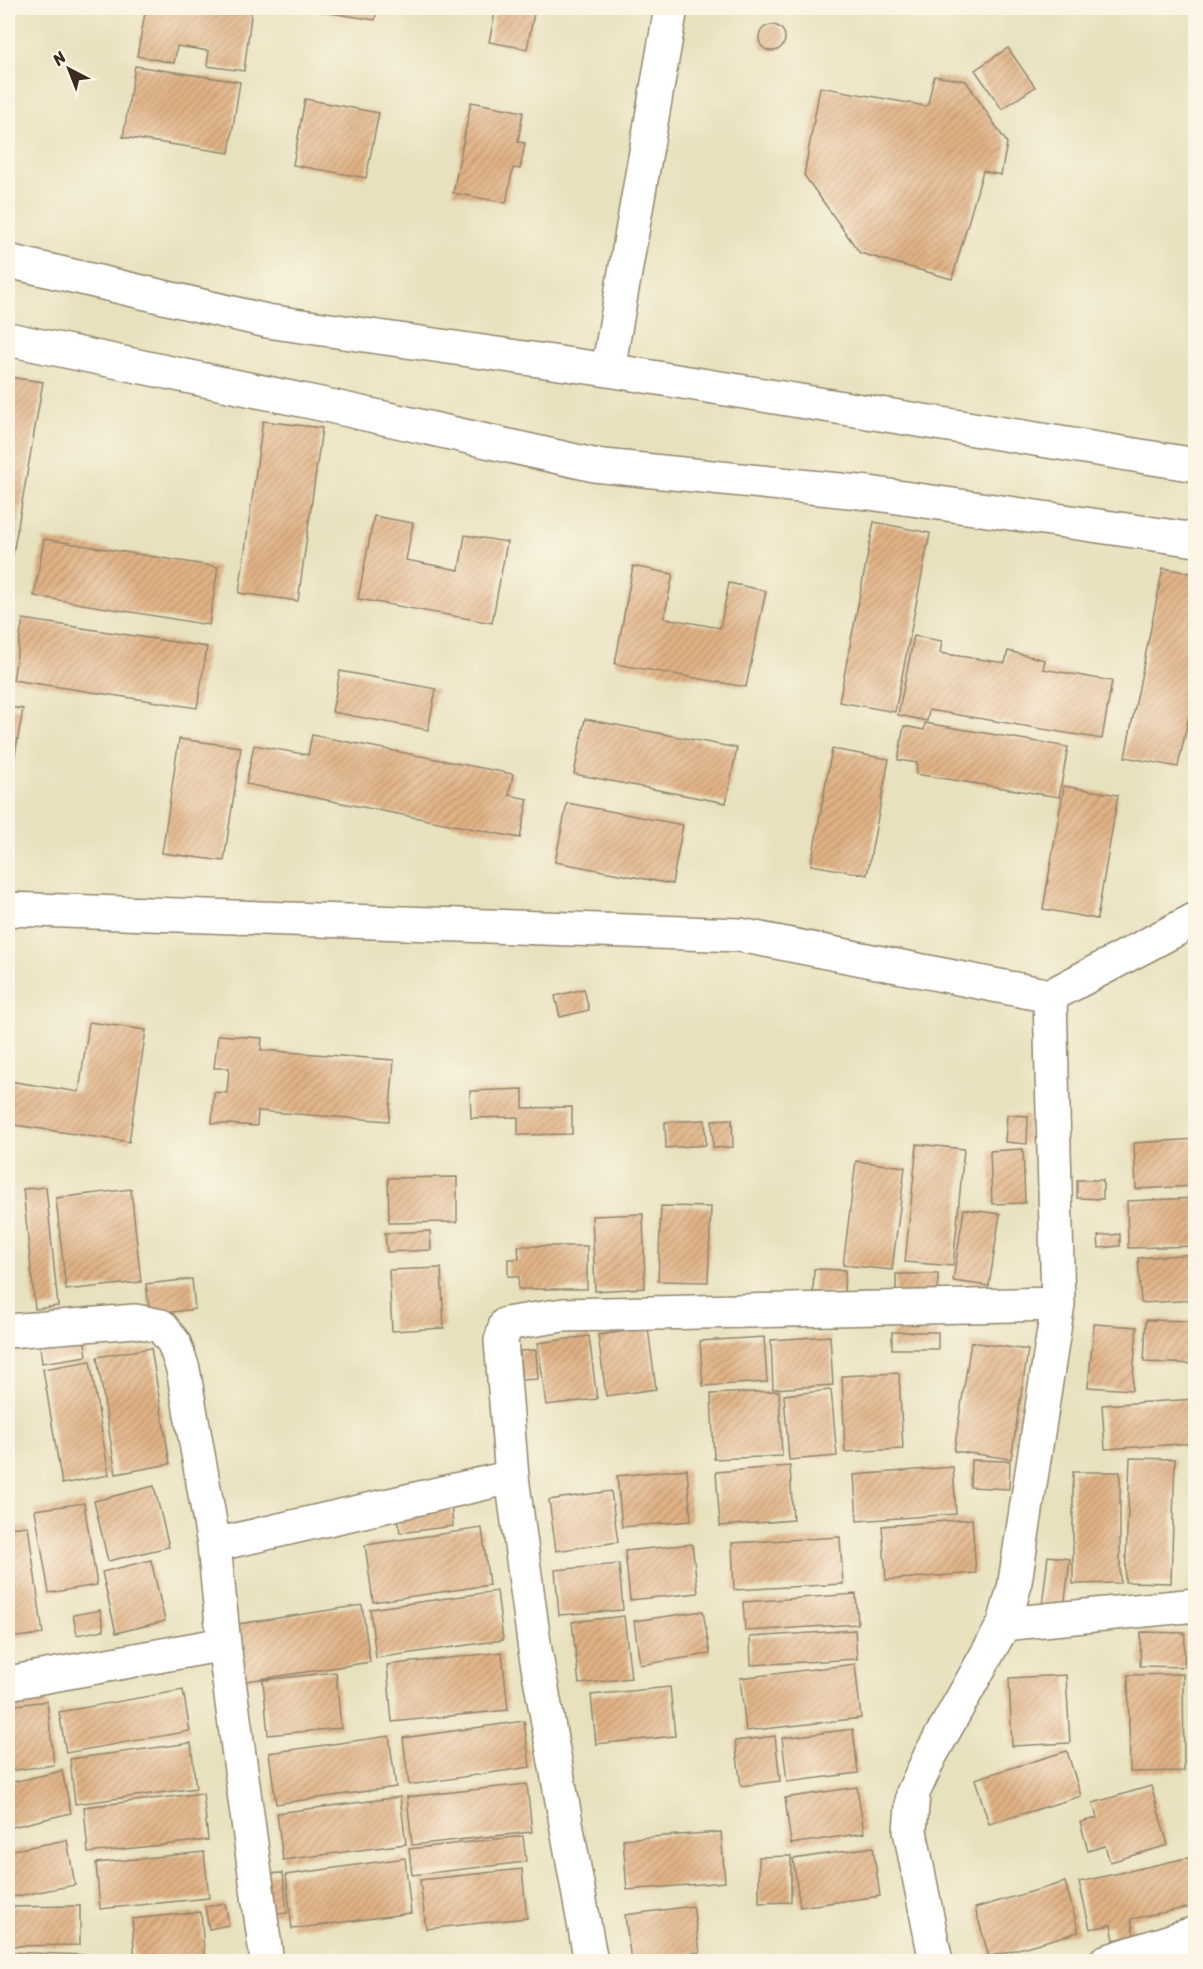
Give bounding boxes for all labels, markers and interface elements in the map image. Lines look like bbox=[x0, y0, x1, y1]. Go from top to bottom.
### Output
north arrow bbox=[39, 39, 99, 99]
text: N bbox=[45, 43, 74, 73]

